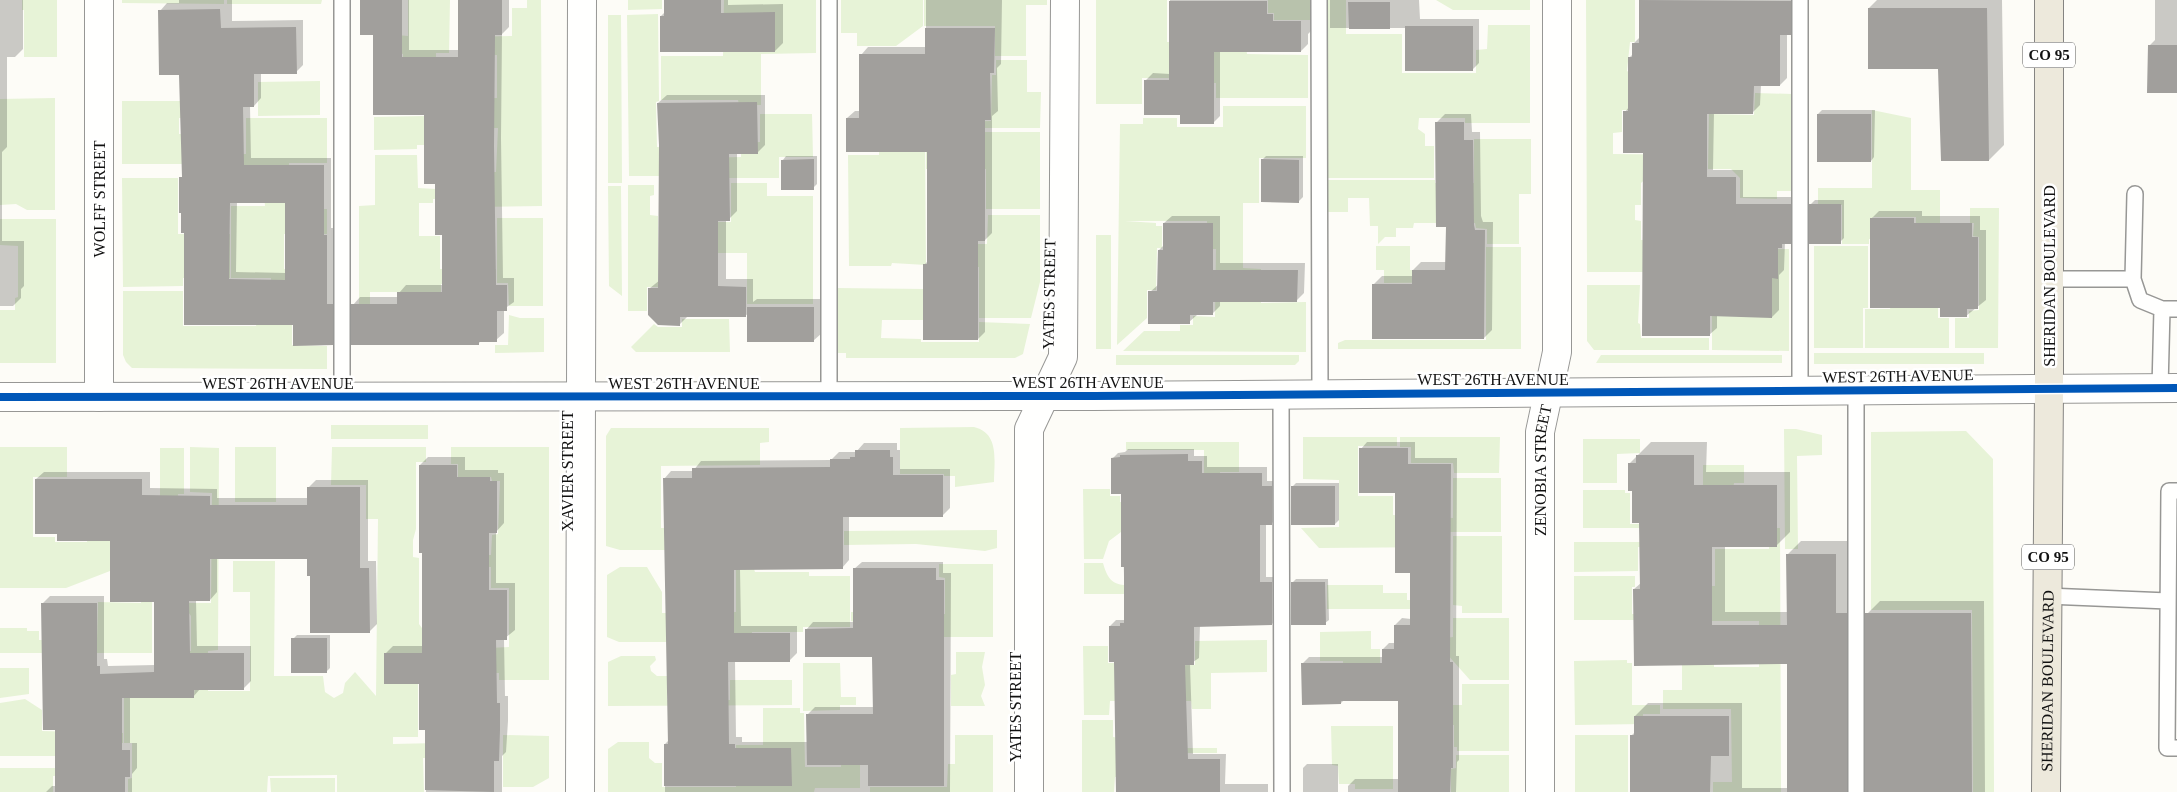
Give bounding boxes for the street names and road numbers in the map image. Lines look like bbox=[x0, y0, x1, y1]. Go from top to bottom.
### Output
road number: CO 95 bbox=[2023, 42, 2075, 68]
street label: WOLFF STREET bbox=[91, 140, 108, 257]
street label: SHERIDAN BOULEVARD bbox=[2041, 185, 2058, 367]
street label: YATES STREET bbox=[1040, 238, 1058, 349]
street label: WEST 26TH AVENUE bbox=[1822, 366, 1974, 386]
street label: WEST 26TH AVENUE bbox=[1417, 371, 1569, 388]
street label: WEST 26TH AVENUE bbox=[1012, 374, 1164, 391]
street label: WEST 26TH AVENUE bbox=[202, 375, 354, 392]
street label: WEST 26TH AVENUE bbox=[608, 375, 760, 392]
street label: ZENOBIA STREET bbox=[1531, 403, 1554, 536]
street label: XAVIER STREET bbox=[559, 410, 576, 532]
road number: CO 95 bbox=[2022, 544, 2074, 570]
street label: SHERIDAN BOULEVARD bbox=[2038, 590, 2056, 772]
street label: YATES STREET bbox=[1007, 651, 1024, 762]

